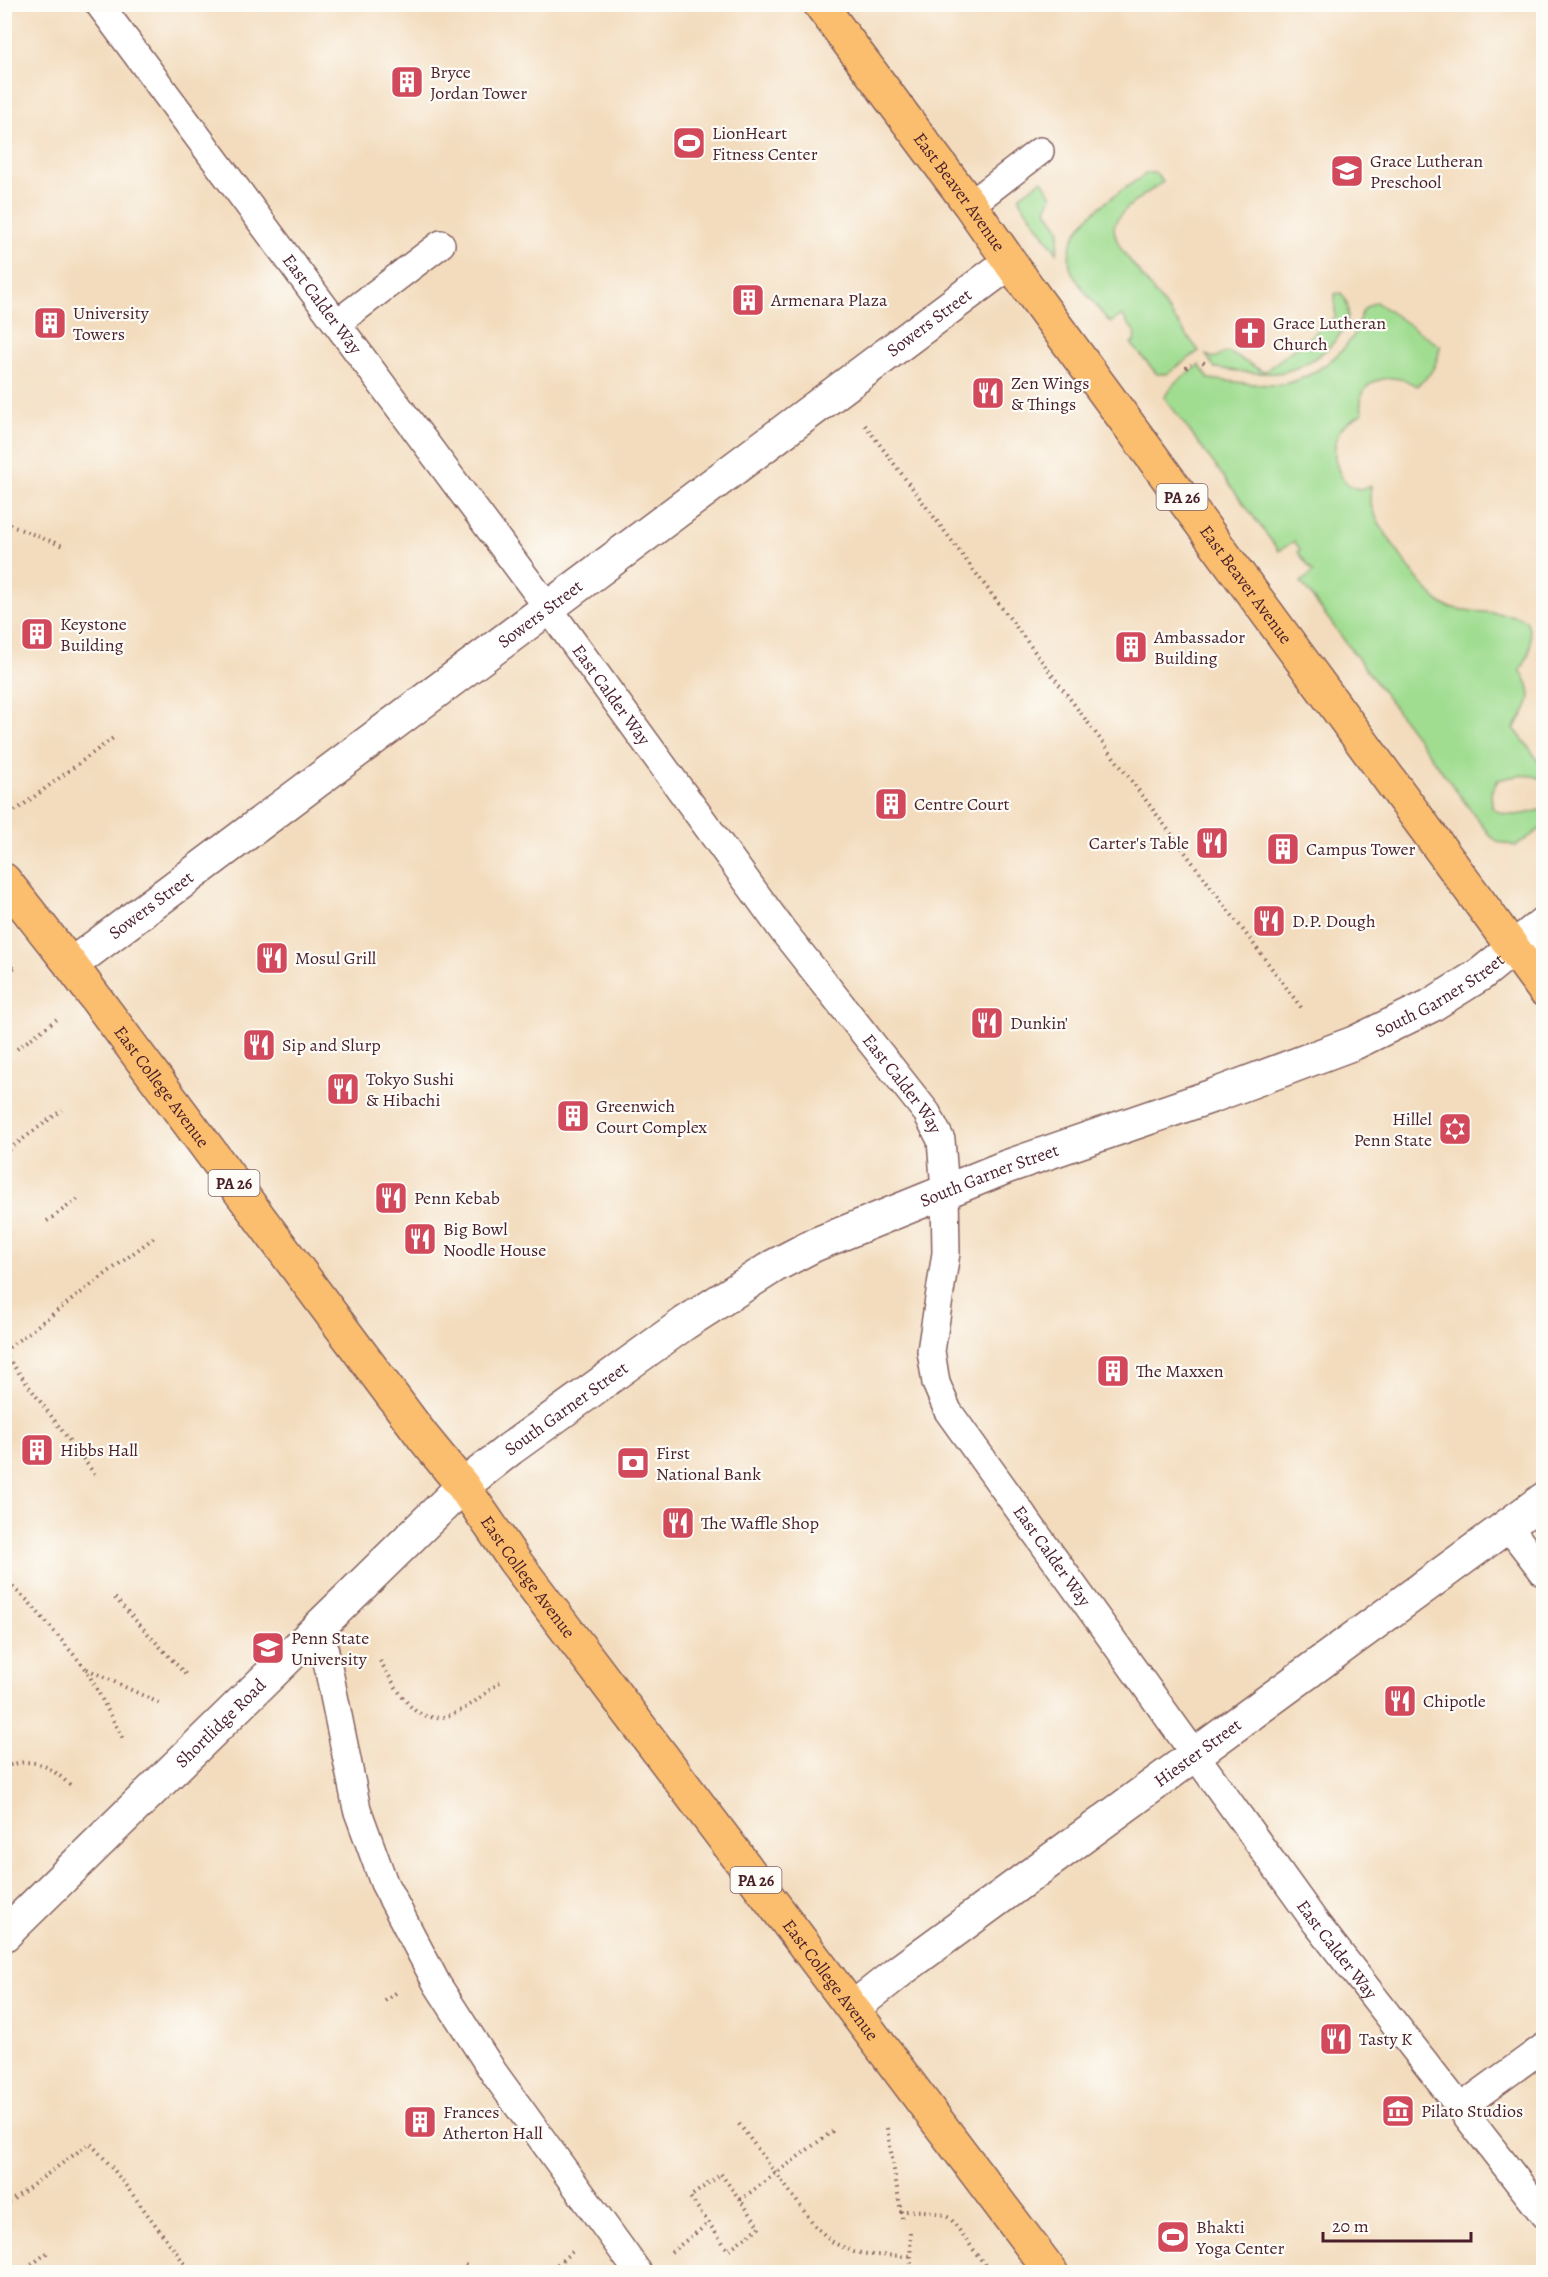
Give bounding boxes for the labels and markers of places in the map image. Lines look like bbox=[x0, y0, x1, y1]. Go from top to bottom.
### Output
place label: Bryce Jordan Tower bbox=[430, 60, 527, 105]
building icon: Bryce Jordan Tower bbox=[389, 64, 425, 100]
place label: LionHeart Fitness Center bbox=[712, 121, 818, 166]
sports icon: LionHeart Fitness Center bbox=[671, 125, 707, 161]
place label: Grace Lutheran Preschool bbox=[1370, 149, 1483, 194]
school or university icon: Grace Lutheran Preschool bbox=[1329, 153, 1365, 189]
building icon: Armenara Plaza bbox=[730, 282, 766, 318]
place label: Armenara Plaza bbox=[770, 288, 888, 312]
place label: University Towers bbox=[73, 301, 150, 346]
building icon: University Towers bbox=[32, 305, 68, 341]
place label: Grace Lutheran Church bbox=[1273, 311, 1386, 356]
church icon: Grace Lutheran Church bbox=[1232, 315, 1268, 351]
place label: Zen Wings & Things bbox=[1011, 371, 1090, 416]
restaurant icon: Zen Wings & Things bbox=[970, 375, 1006, 411]
place label: Keystone Building bbox=[60, 612, 127, 657]
building icon: Keystone Building bbox=[19, 616, 55, 652]
place label: Ambassador Building bbox=[1153, 625, 1245, 670]
building icon: Ambassador Building bbox=[1113, 629, 1149, 665]
building icon: Centre Court bbox=[873, 786, 909, 822]
place label: Centre Court bbox=[914, 792, 1010, 816]
restaurant icon: Carter's Table bbox=[1194, 825, 1230, 861]
place label: Carter's Table bbox=[1089, 831, 1189, 855]
building icon: Campus Tower bbox=[1265, 831, 1301, 867]
place label: Campus Tower bbox=[1306, 837, 1416, 861]
restaurant icon: D.P. Dough bbox=[1251, 903, 1287, 939]
place label: D.P. Dough bbox=[1292, 909, 1376, 933]
restaurant icon: Mosul Grill bbox=[254, 940, 290, 976]
place label: Mosul Grill bbox=[295, 946, 377, 970]
restaurant icon: Dunkin' bbox=[969, 1005, 1005, 1041]
place label: Dunkin' bbox=[1010, 1011, 1068, 1035]
restaurant icon: Sip and Slurp bbox=[241, 1027, 277, 1063]
place label: Sip and Slurp bbox=[282, 1033, 381, 1057]
place label: Tokyo Sushi & Hibachi bbox=[366, 1067, 454, 1112]
restaurant icon: Tokyo Sushi & Hibachi bbox=[325, 1071, 361, 1107]
place label: Greenwich Court Complex bbox=[596, 1094, 707, 1139]
building icon: Greenwich Court Complex bbox=[555, 1098, 591, 1134]
place label: Hillel Penn State bbox=[1354, 1107, 1433, 1152]
synagogue icon: Hillel Penn State bbox=[1437, 1111, 1473, 1147]
restaurant icon: Penn Kebab bbox=[373, 1180, 409, 1216]
place label: Penn Kebab bbox=[414, 1186, 500, 1210]
place label: Big Bowl Noodle House bbox=[443, 1217, 546, 1262]
restaurant icon: Big Bowl Noodle House bbox=[402, 1221, 438, 1257]
building icon: The Maxxen bbox=[1095, 1353, 1131, 1389]
place label: The Maxxen bbox=[1136, 1359, 1224, 1383]
building icon: Hibbs Hall bbox=[19, 1432, 55, 1468]
place label: Hibbs Hall bbox=[60, 1438, 139, 1462]
place label: First National Bank bbox=[656, 1441, 761, 1486]
bank icon: First National Bank bbox=[615, 1445, 651, 1481]
restaurant icon: The Waffle Shop bbox=[660, 1505, 696, 1541]
place label: The Waffle Shop bbox=[701, 1511, 819, 1535]
place label: Penn State University bbox=[291, 1626, 369, 1671]
school or university icon: Penn State University bbox=[250, 1630, 286, 1666]
restaurant icon: Chipotle bbox=[1382, 1683, 1418, 1719]
place label: Chipotle bbox=[1423, 1689, 1486, 1713]
restaurant icon: Tasty K bbox=[1318, 2021, 1354, 2057]
place label: Tasty K bbox=[1359, 2027, 1413, 2051]
museum icon: Pilato Studios bbox=[1380, 2093, 1416, 2129]
place label: Pilato Studios bbox=[1421, 2099, 1523, 2123]
place label: Frances Atherton Hall bbox=[442, 2100, 543, 2145]
building icon: Frances Atherton Hall bbox=[402, 2104, 438, 2140]
place label: Bhakti Yoga Center bbox=[1195, 2215, 1285, 2260]
sports icon: Bhakti Yoga Center bbox=[1155, 2219, 1191, 2255]

